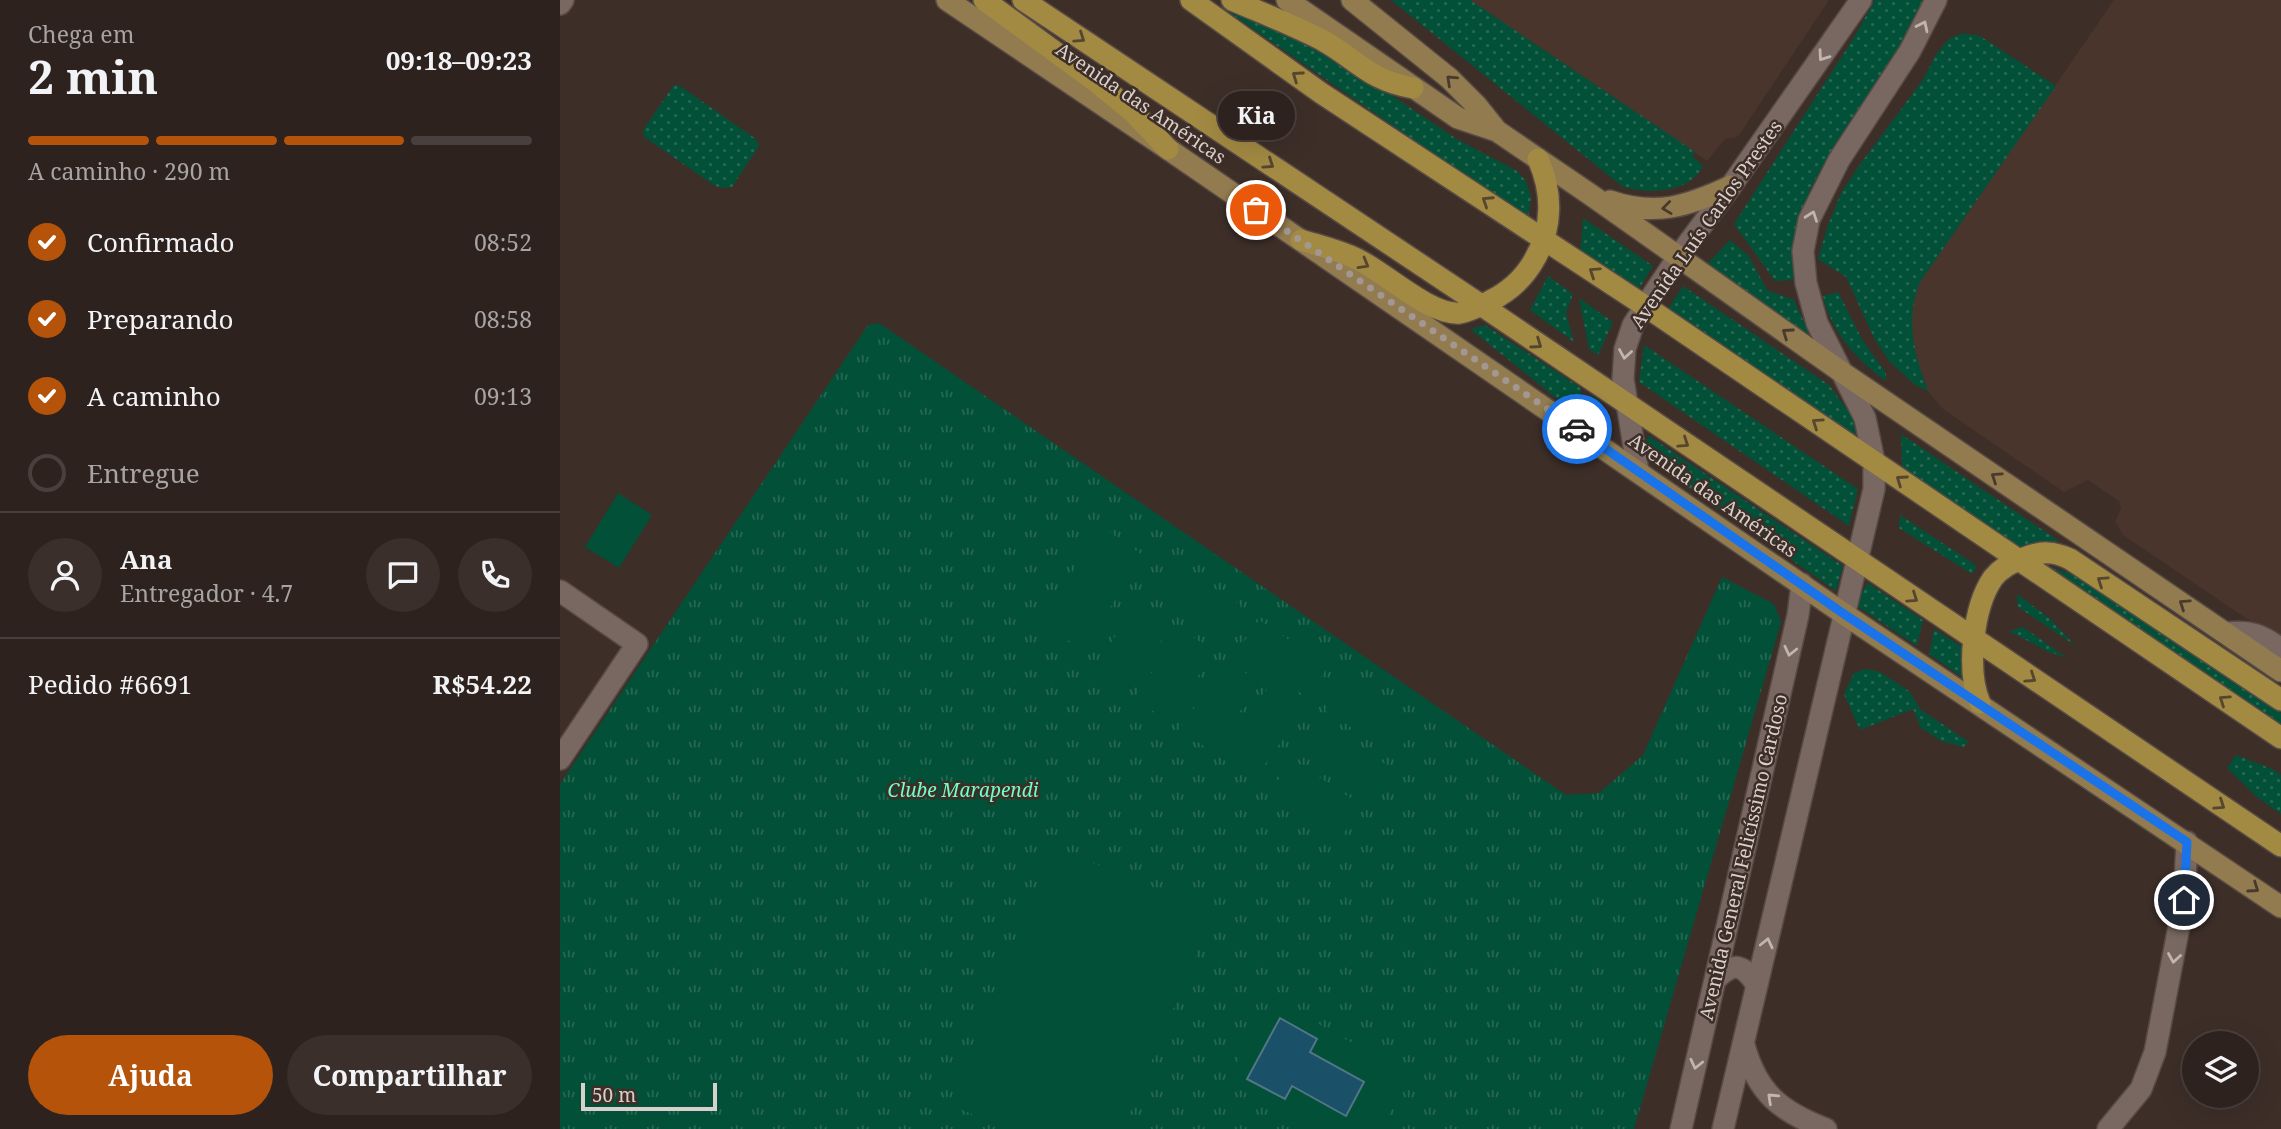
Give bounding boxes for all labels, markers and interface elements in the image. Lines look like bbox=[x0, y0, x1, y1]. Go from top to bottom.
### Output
text: Chega em bbox=[28, 18, 134, 50]
one-way arrow bbox=[1915, 21, 1929, 33]
one-way arrow bbox=[1072, 30, 1085, 43]
street label: Avenida das Américas bbox=[1051, 36, 1231, 170]
text: 09:18–09:23 bbox=[386, 42, 532, 78]
text: 2 min bbox=[28, 45, 158, 107]
one-way arrow bbox=[1819, 48, 1831, 61]
one-way arrow bbox=[1292, 72, 1305, 84]
one-way arrow bbox=[1446, 76, 1459, 89]
callout: Kia bbox=[1218, 91, 1294, 140]
text: Kia bbox=[1237, 99, 1276, 131]
street label: Avenida Luís Carlos Prestes bbox=[1624, 115, 1788, 333]
text: A caminho · 290 m bbox=[28, 155, 230, 187]
one-way arrow bbox=[1261, 156, 1274, 168]
pin bbox=[1226, 180, 1286, 240]
icon: bag bbox=[1237, 191, 1275, 229]
one-way arrow bbox=[1481, 197, 1494, 210]
one-way arrow bbox=[1661, 200, 1673, 215]
one-way arrow bbox=[1803, 211, 1817, 223]
icon: check bbox=[28, 223, 66, 261]
text: Confirmado bbox=[87, 224, 234, 260]
text: 08:52 bbox=[474, 226, 532, 258]
one-way arrow bbox=[1357, 256, 1370, 269]
one-way arrow bbox=[1589, 268, 1602, 280]
icon: check bbox=[28, 300, 66, 338]
text: Preparando bbox=[87, 301, 234, 337]
text: 08:58 bbox=[474, 303, 532, 335]
one-way arrow bbox=[1782, 329, 1795, 341]
one-way arrow bbox=[1529, 336, 1542, 348]
one-way arrow bbox=[1618, 348, 1633, 360]
icon: check bbox=[28, 377, 66, 415]
text: A caminho bbox=[87, 378, 221, 414]
text: 09:13 bbox=[474, 380, 532, 412]
courier bbox=[1542, 394, 1612, 464]
icon: car bbox=[1558, 410, 1596, 448]
one-way arrow bbox=[1812, 419, 1825, 431]
street label: Avenida das Américas bbox=[1624, 427, 1802, 563]
one-way arrow bbox=[1676, 435, 1689, 448]
text: Entregue bbox=[87, 455, 200, 491]
one-way arrow bbox=[1991, 472, 2004, 485]
one-way arrow bbox=[1896, 476, 1909, 488]
button: person bbox=[28, 538, 102, 612]
button: chat bbox=[366, 538, 440, 612]
button: phone bbox=[458, 538, 532, 612]
text: Ana bbox=[120, 541, 173, 577]
text: Entregador · 4.7 bbox=[120, 577, 293, 609]
one-way arrow bbox=[2097, 577, 2110, 589]
one-way arrow bbox=[1906, 590, 1919, 603]
one-way arrow bbox=[2179, 599, 2192, 612]
one-way arrow bbox=[1783, 645, 1798, 657]
text: Pedido #6691 bbox=[28, 666, 192, 702]
text: R$54.22 bbox=[432, 666, 532, 702]
one-way arrow bbox=[2023, 669, 2036, 682]
street label: Avenida General Felicíssimo Cardoso bbox=[1693, 691, 1793, 1023]
one-way arrow bbox=[2219, 695, 2232, 708]
park label: Clube Marapendi bbox=[888, 777, 1039, 803]
one-way arrow bbox=[2212, 796, 2225, 809]
pin bbox=[2154, 870, 2214, 930]
one-way arrow bbox=[2246, 880, 2259, 892]
icon: home bbox=[2165, 881, 2203, 919]
one-way arrow bbox=[1759, 937, 1773, 949]
one-way arrow bbox=[2167, 952, 2182, 964]
map controls bbox=[2182, 1031, 2259, 1108]
button: layers bbox=[2182, 1031, 2259, 1108]
button: Ajuda bbox=[28, 1035, 273, 1115]
button: Compartilhar bbox=[287, 1035, 532, 1115]
one-way arrow bbox=[1690, 1058, 1705, 1070]
scale bar bbox=[581, 1080, 718, 1112]
text: 50 m bbox=[592, 1082, 636, 1108]
one-way arrow bbox=[1767, 1094, 1780, 1106]

